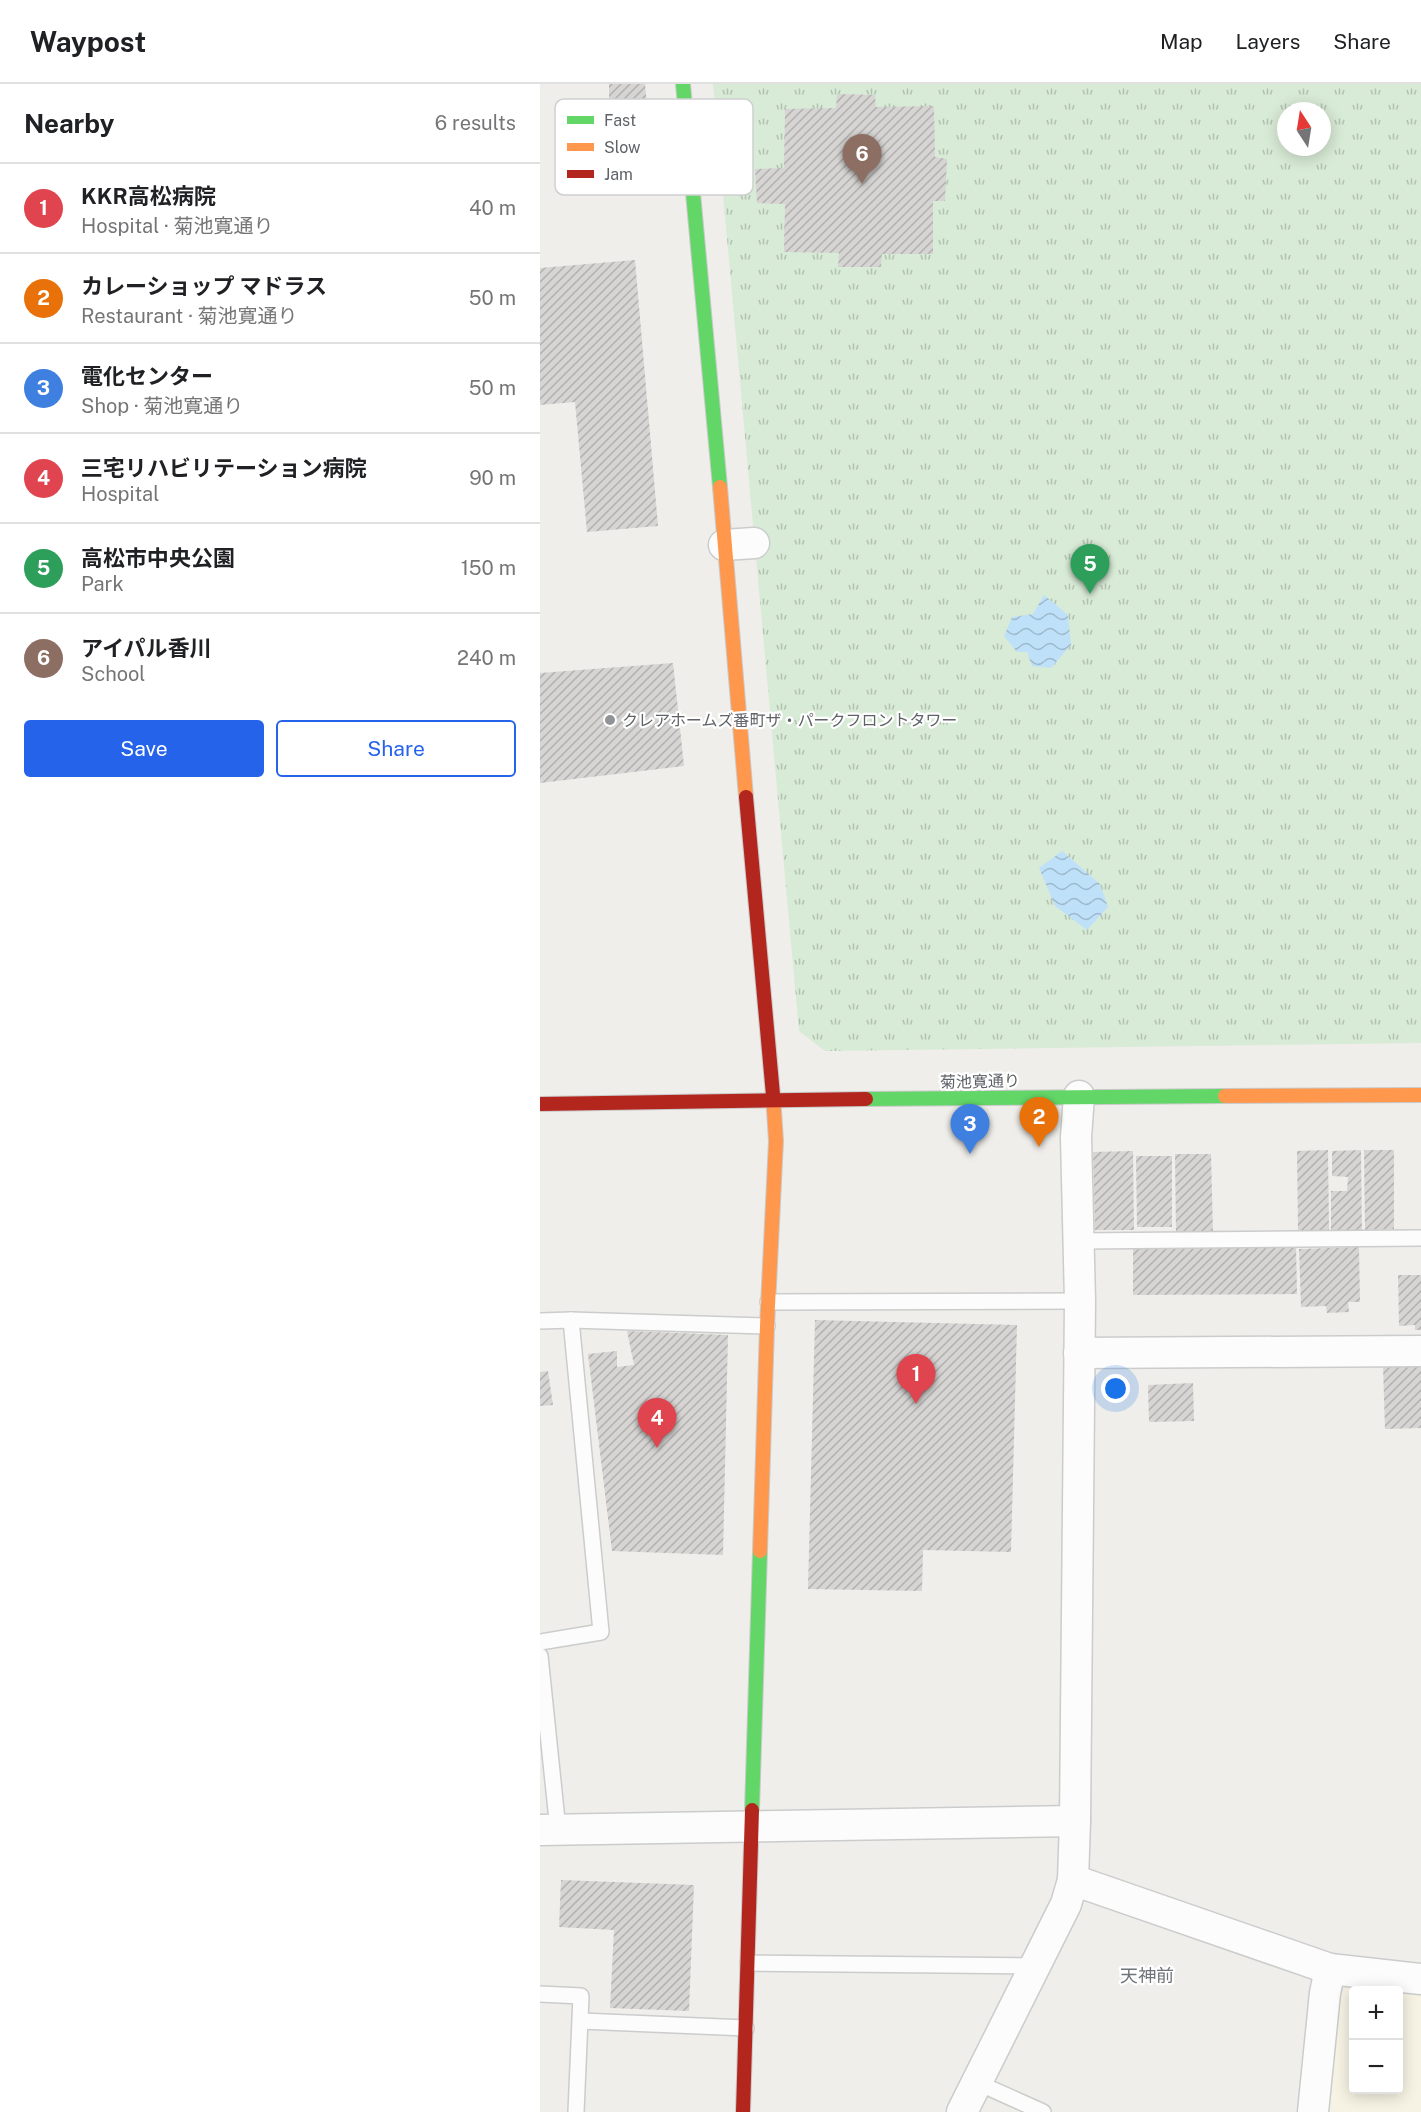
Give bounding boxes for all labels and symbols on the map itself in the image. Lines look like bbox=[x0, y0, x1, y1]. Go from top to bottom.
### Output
legend bbox=[555, 99, 753, 195]
north arrow bbox=[1277, 102, 1331, 156]
text: Fast bbox=[604, 111, 636, 130]
pin: 6 bbox=[842, 135, 882, 184]
text: Slow bbox=[604, 138, 641, 157]
text: Jam bbox=[604, 165, 633, 184]
pin: 5 bbox=[1070, 544, 1110, 594]
place label: クレアホームズ番町ザ・パークフロントタワー bbox=[622, 711, 958, 730]
marker: クレアホームズ番町ザ・パークフロントタワー bbox=[603, 713, 617, 727]
street label: 菊池寛通り bbox=[940, 1071, 1020, 1092]
pin: 2 bbox=[1020, 1098, 1058, 1147]
pin: 3 bbox=[950, 1104, 990, 1154]
pin: 1 bbox=[896, 1354, 935, 1404]
your location bbox=[1101, 1374, 1130, 1403]
pin: 4 bbox=[638, 1398, 676, 1448]
district label: 天神前 bbox=[1120, 1965, 1174, 1986]

